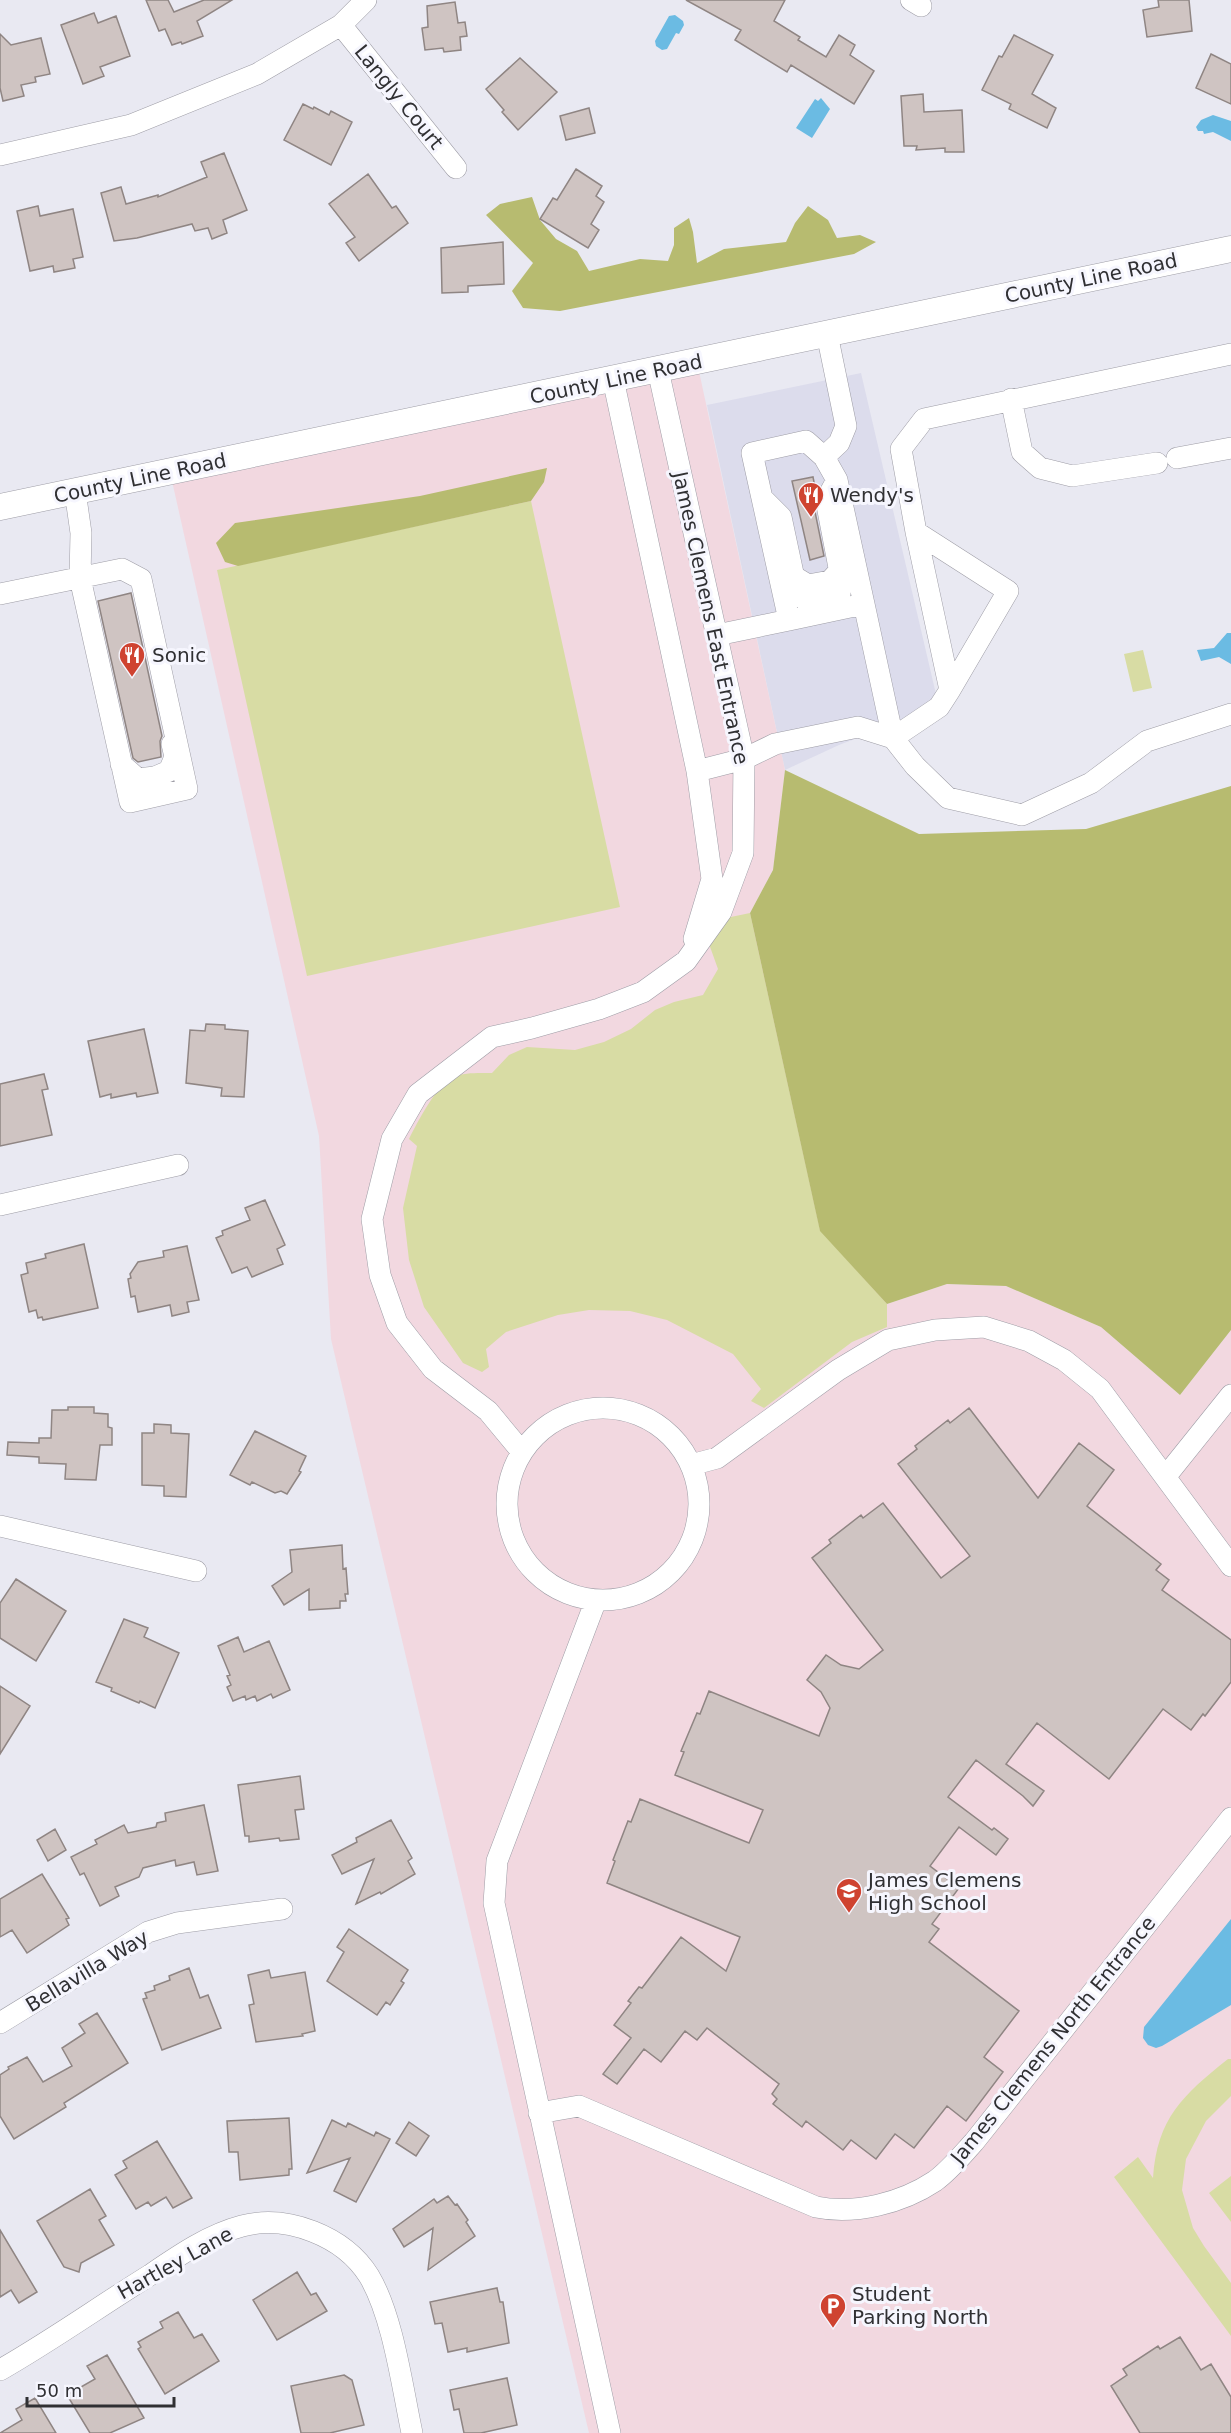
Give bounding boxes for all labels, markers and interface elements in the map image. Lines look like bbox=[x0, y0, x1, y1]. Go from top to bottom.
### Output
street label: Langly Court bbox=[350, 40, 449, 154]
street label: County Line Road bbox=[1003, 248, 1179, 308]
street label: County Line Road bbox=[528, 349, 704, 409]
street label: County Line Road bbox=[52, 448, 228, 508]
street label: James Clemens East Entrance bbox=[668, 467, 754, 767]
restaurant icon: Wendy's bbox=[796, 480, 826, 518]
place label: Wendy's bbox=[830, 483, 914, 507]
restaurant icon: Sonic bbox=[117, 640, 147, 678]
place label: Sonic bbox=[152, 643, 206, 667]
place label: James Clemens High School bbox=[866, 1868, 1021, 1915]
school or university icon: James Clemens High School bbox=[834, 1876, 864, 1914]
street label: James Clemens North Entrance bbox=[944, 1911, 1160, 2170]
street label: Bellavilla Way bbox=[21, 1925, 153, 2017]
street label: Hartley Lane bbox=[113, 2222, 237, 2304]
place label: Student Parking North bbox=[852, 2282, 988, 2329]
parking icon: Student Parking North bbox=[818, 2291, 848, 2329]
scale bar bbox=[27, 2370, 174, 2408]
text: 50 m bbox=[36, 2380, 82, 2401]

